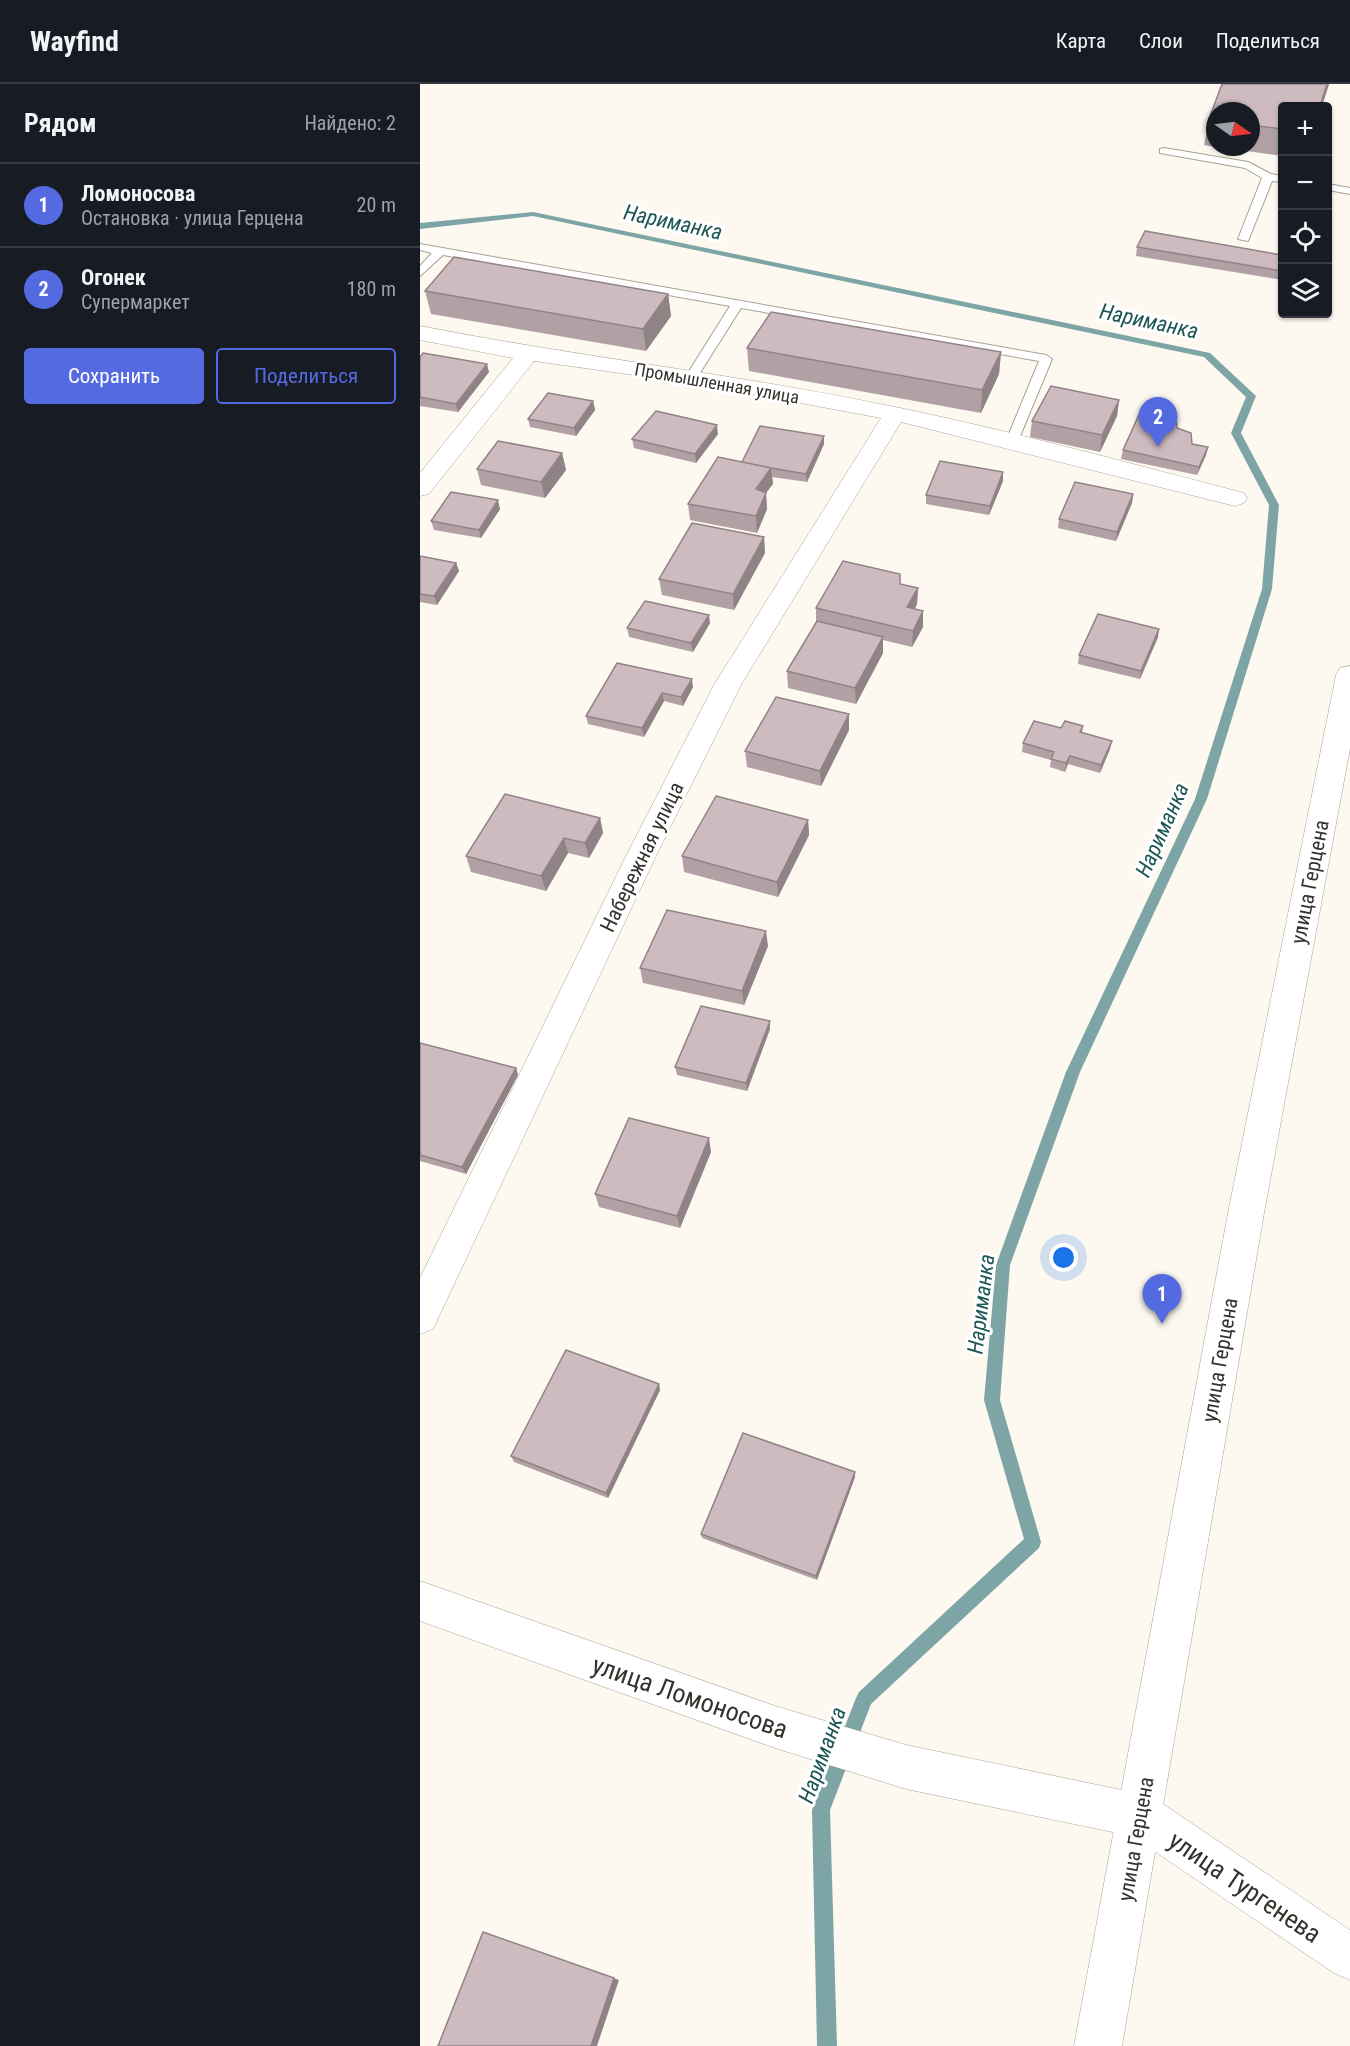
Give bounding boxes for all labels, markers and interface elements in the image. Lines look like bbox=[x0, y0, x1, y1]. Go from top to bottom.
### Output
text: Wayfind bbox=[30, 25, 119, 58]
text: Карта bbox=[1056, 29, 1106, 53]
text: Слои bbox=[1139, 29, 1183, 53]
text: Поделиться bbox=[1216, 29, 1320, 53]
north arrow bbox=[1206, 102, 1260, 156]
map controls bbox=[1278, 102, 1332, 318]
button: + bbox=[1278, 102, 1332, 156]
text: Рядом bbox=[24, 108, 96, 138]
text: Найдено: 2 bbox=[304, 111, 396, 135]
button: − bbox=[1278, 156, 1332, 210]
text: Ломоносова bbox=[81, 181, 195, 206]
text: 1 bbox=[38, 193, 49, 217]
text: 20 m bbox=[357, 193, 396, 217]
water label: Нариманка bbox=[621, 199, 725, 245]
text: Остановка · улица Герцена bbox=[81, 206, 303, 230]
button: locate bbox=[1278, 210, 1332, 264]
button: layers bbox=[1278, 264, 1332, 318]
text: Огонек bbox=[81, 265, 146, 290]
text: 2 bbox=[38, 277, 49, 301]
text: 180 m bbox=[347, 277, 396, 301]
text: Супермаркет bbox=[81, 290, 190, 314]
water label: Нариманка bbox=[1097, 298, 1201, 344]
button: Сохранить bbox=[24, 348, 204, 404]
button: Поделиться bbox=[216, 348, 396, 404]
street label: Промышленная улица bbox=[633, 358, 801, 408]
pin: 2 bbox=[1138, 398, 1178, 447]
street label: Набережная улица bbox=[595, 778, 689, 936]
water label: Нариманка bbox=[1130, 779, 1194, 881]
street label: улица Герцена bbox=[1286, 818, 1334, 946]
your location bbox=[1049, 1243, 1078, 1272]
water label: Нариманка bbox=[962, 1253, 1000, 1355]
pin: 1 bbox=[1142, 1274, 1182, 1324]
street label: улица Герцена bbox=[1197, 1296, 1243, 1424]
street label: улица Ломоносова bbox=[588, 1649, 792, 1745]
water label: Нариманка bbox=[793, 1704, 851, 1806]
street label: улица Герцена bbox=[1113, 1775, 1159, 1903]
street label: улица Тургенева bbox=[1163, 1825, 1327, 1949]

